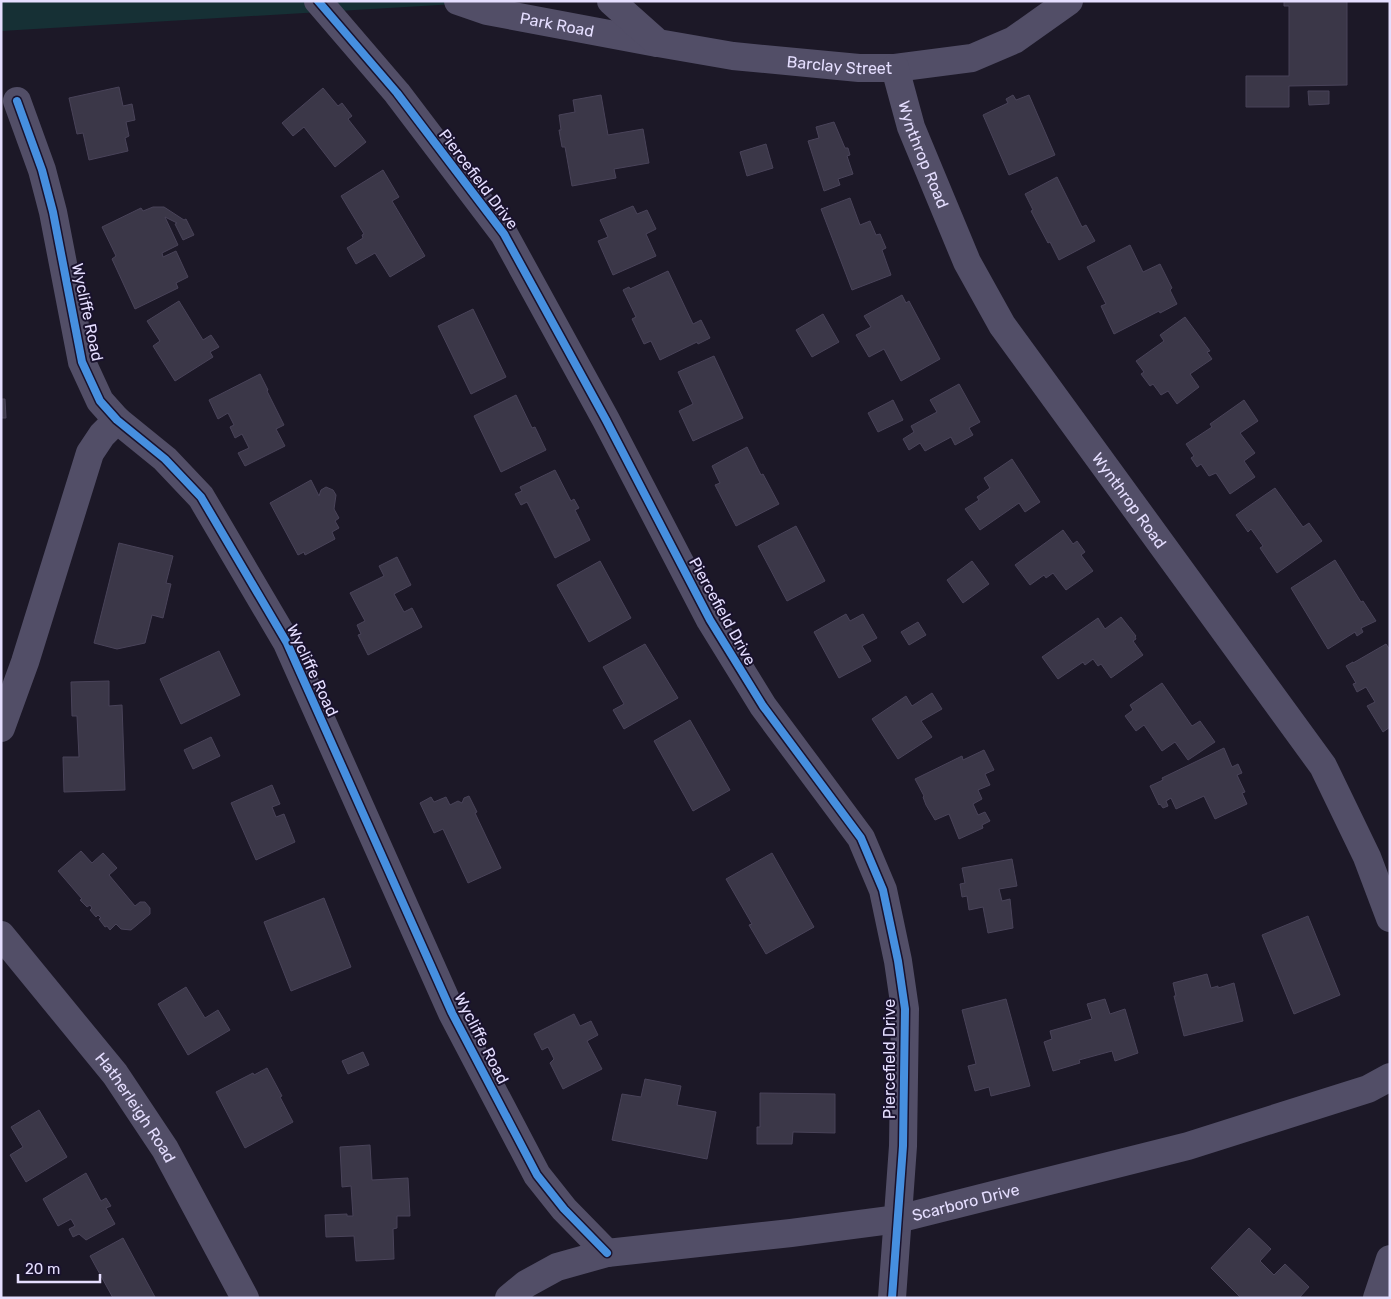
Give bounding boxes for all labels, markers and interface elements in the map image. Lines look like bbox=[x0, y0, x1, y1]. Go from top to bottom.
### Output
street label: Park Road bbox=[518, 8, 596, 41]
street label: Barclay Street bbox=[786, 52, 892, 78]
street label: Wynthrop Road bbox=[894, 99, 953, 211]
street label: Piercefield Drive bbox=[435, 126, 522, 233]
street label: Wycliffe Road bbox=[68, 261, 107, 363]
street label: Wynthrop Road bbox=[1088, 449, 1170, 552]
street label: Piercefield Drive bbox=[685, 554, 760, 668]
street label: Wycliffe Road bbox=[283, 621, 342, 719]
street label: Wycliffe Road bbox=[450, 990, 513, 1087]
street label: Piercefield Drive bbox=[880, 999, 899, 1119]
street label: Hatherleigh Road bbox=[91, 1049, 179, 1166]
street label: Scarboro Drive bbox=[910, 1180, 1021, 1225]
scale bar bbox=[18, 1252, 100, 1284]
text: 20 m bbox=[25, 1260, 60, 1278]

